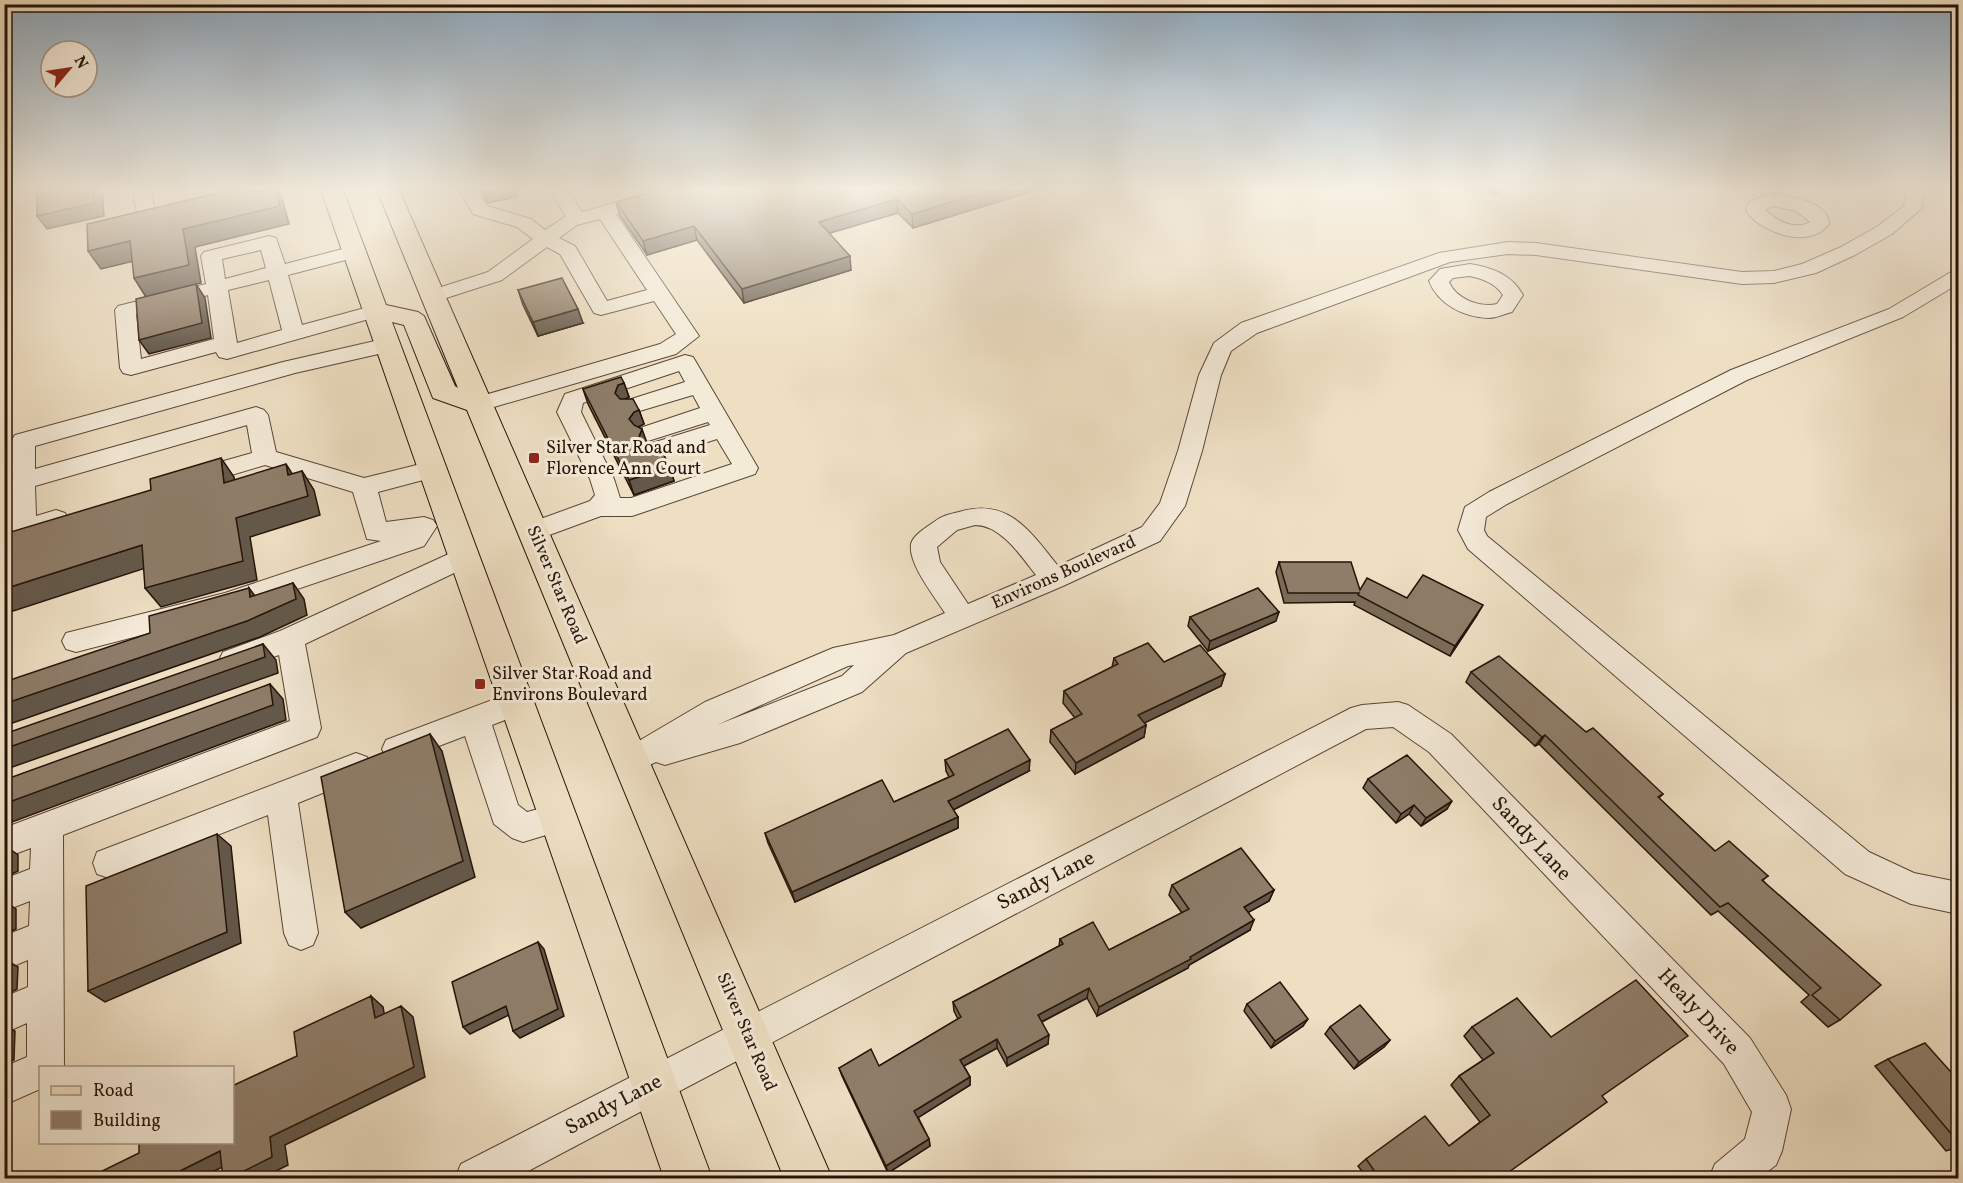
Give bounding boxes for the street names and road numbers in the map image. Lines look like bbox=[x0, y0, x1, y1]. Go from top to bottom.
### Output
street label: Silver Star Road bbox=[520, 522, 592, 648]
street label: Environs Boulevard bbox=[988, 530, 1140, 616]
street label: Sandy Lane bbox=[1484, 790, 1578, 888]
street label: Sandy Lane bbox=[992, 844, 1100, 918]
street label: Healy Drive bbox=[1650, 962, 1746, 1062]
street label: Silver Star Road bbox=[710, 969, 782, 1095]
street label: Sandy Lane bbox=[560, 1067, 668, 1143]

